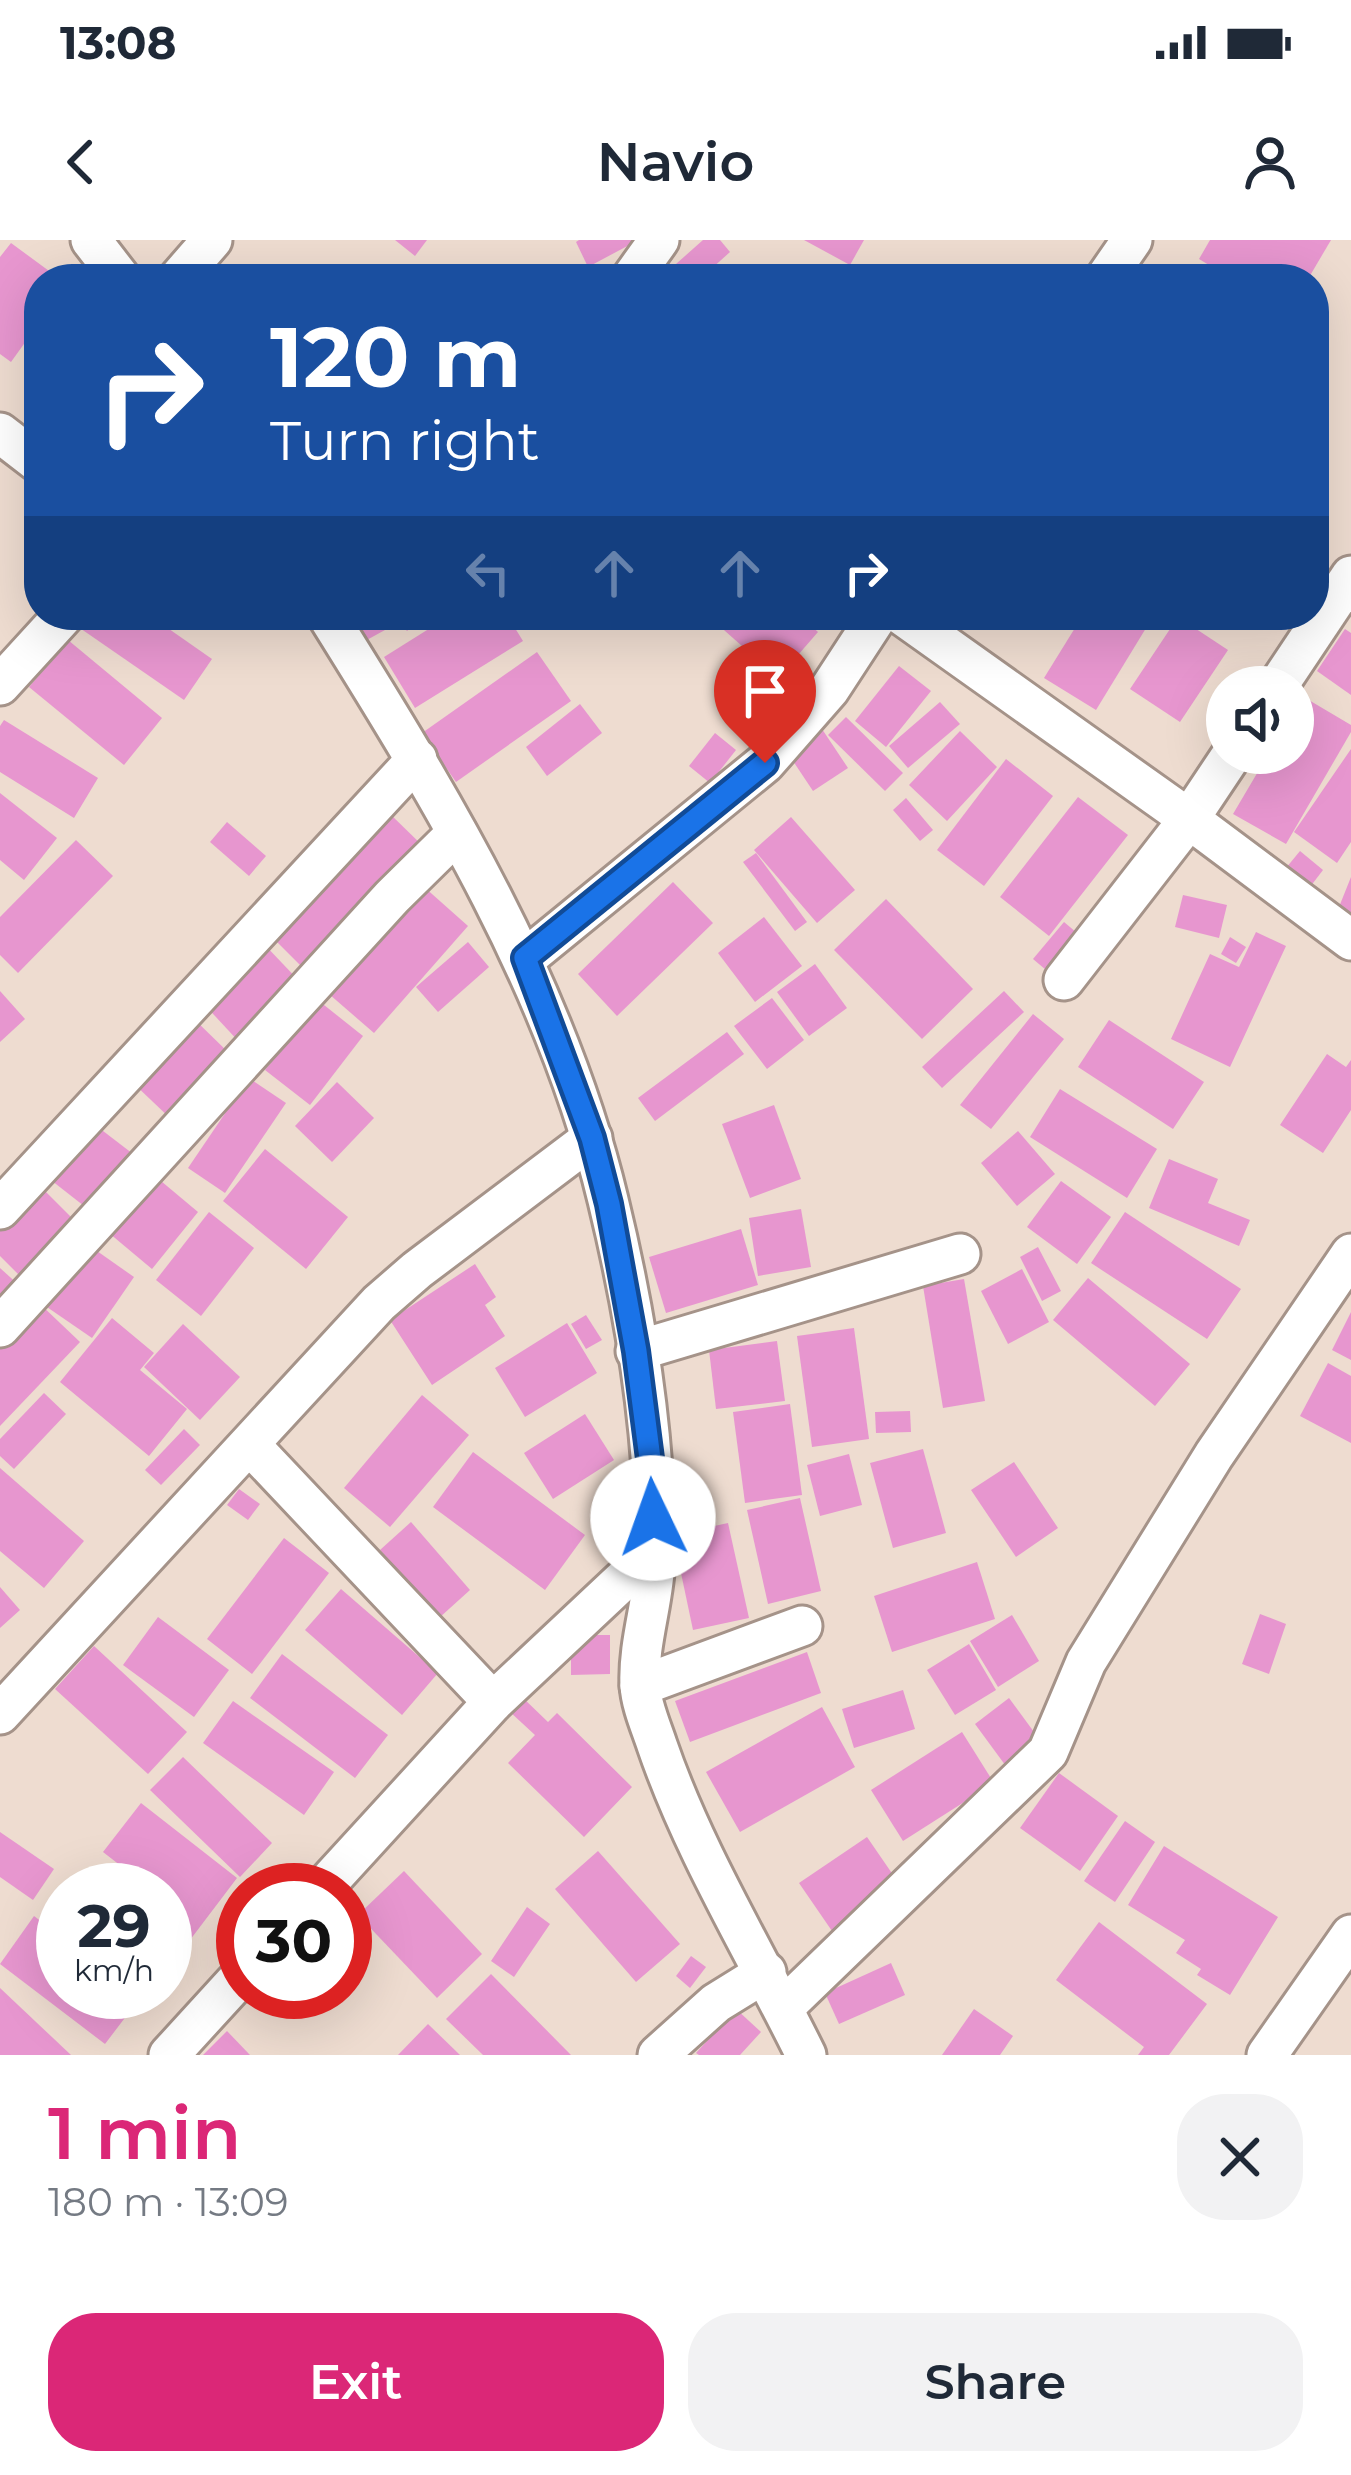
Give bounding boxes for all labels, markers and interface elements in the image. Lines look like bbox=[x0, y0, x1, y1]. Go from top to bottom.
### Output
text: 13:08 bbox=[60, 15, 176, 70]
icon: back bbox=[48, 129, 114, 195]
text: Navio bbox=[597, 129, 754, 195]
icon: person bbox=[1237, 129, 1303, 195]
text: 120 m bbox=[270, 306, 521, 408]
icon: right bbox=[72, 312, 228, 468]
text: Turn right bbox=[270, 408, 540, 474]
icon: left bbox=[455, 540, 521, 606]
icon: ahead bbox=[581, 540, 647, 606]
icon: ahead bbox=[707, 540, 773, 606]
icon: right bbox=[833, 540, 899, 606]
pin bbox=[714, 640, 816, 763]
icon: arrive bbox=[732, 658, 798, 724]
map controls bbox=[1206, 666, 1314, 774]
button: sound bbox=[1206, 666, 1314, 774]
position arrow bbox=[590, 1455, 716, 1581]
speed limit sign: 30 bbox=[216, 1863, 372, 2019]
text: 29 bbox=[77, 1889, 151, 1962]
text: km/h bbox=[74, 1952, 154, 1989]
text: 1 min bbox=[48, 2089, 241, 2177]
button: close bbox=[1177, 2094, 1303, 2220]
text: 180 m · 13:09 bbox=[48, 2178, 289, 2226]
button: Exit bbox=[48, 2313, 664, 2451]
button: Share bbox=[688, 2313, 1303, 2451]

